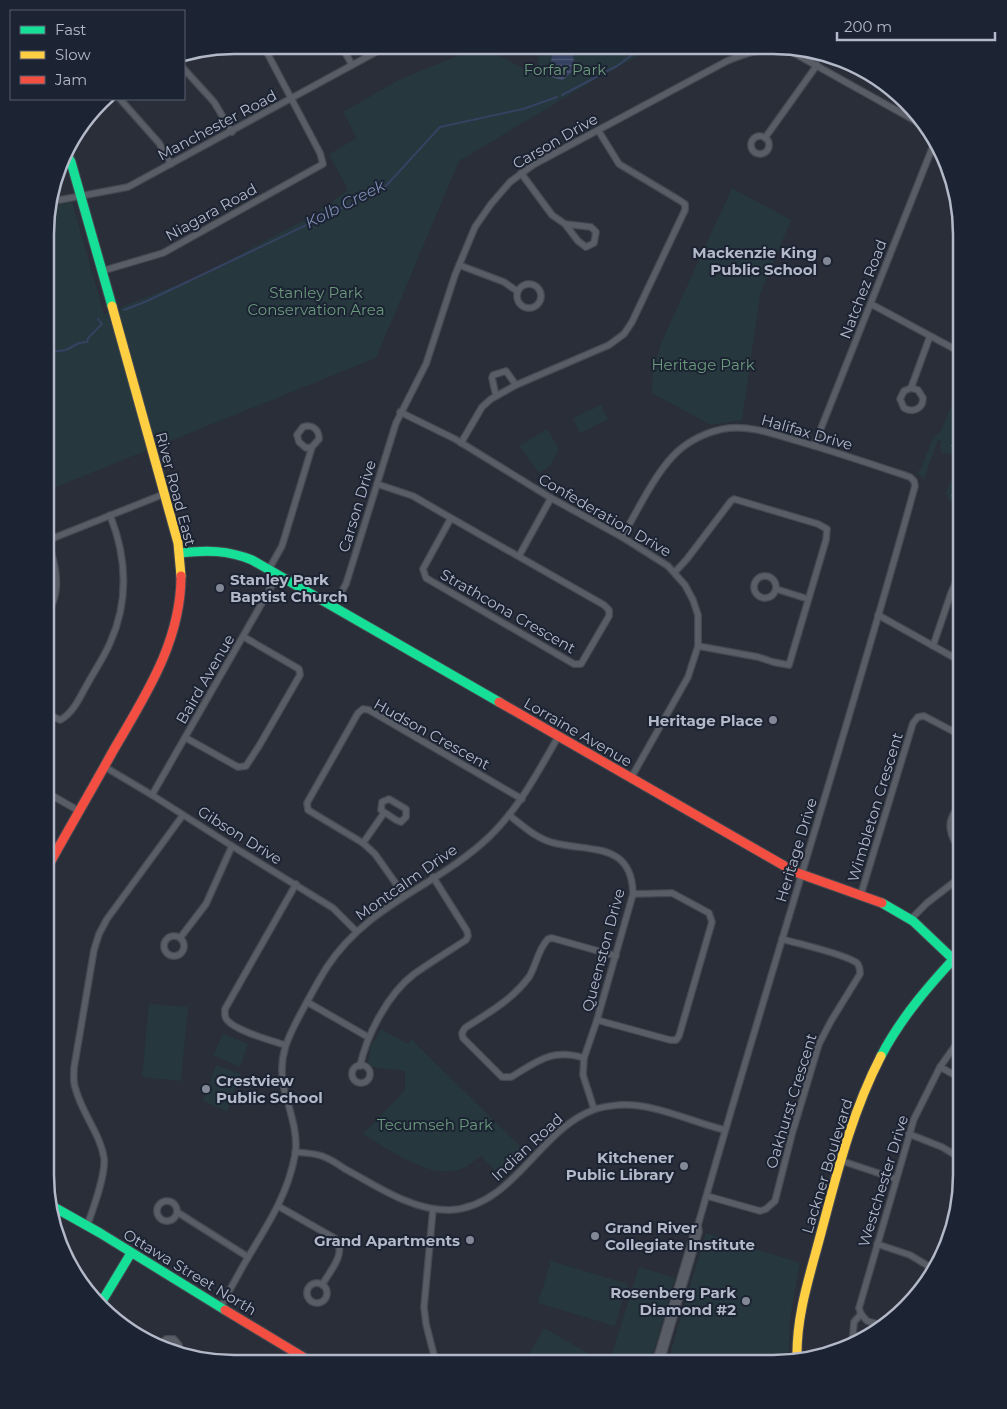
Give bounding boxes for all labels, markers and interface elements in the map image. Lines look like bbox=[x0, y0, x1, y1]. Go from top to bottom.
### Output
legend bbox=[10, 10, 185, 100]
scale bar bbox=[837, 10, 994, 42]
text: 200 m bbox=[844, 17, 892, 36]
text: Fast bbox=[55, 20, 86, 39]
text: Slow bbox=[55, 45, 91, 64]
park label: Forfar Park bbox=[524, 60, 606, 79]
text: Jam bbox=[54, 70, 87, 89]
street label: Manchester Road bbox=[154, 86, 280, 164]
street label: Carson Drive bbox=[509, 109, 601, 173]
water label: Kolb Creek bbox=[302, 175, 389, 232]
street label: Niagara Road bbox=[162, 179, 260, 245]
street label: Natchez Road bbox=[835, 237, 891, 341]
place label: Mackenzie King Public School bbox=[692, 243, 817, 279]
marker: Mackenzie King Public School bbox=[821, 255, 833, 267]
park label: Stanley Park Conservation Area bbox=[247, 283, 385, 319]
park label: Heritage Park bbox=[651, 355, 755, 374]
street label: Halifax Drive bbox=[759, 410, 855, 454]
street label: River Road East bbox=[152, 430, 200, 548]
street label: Carson Drive bbox=[334, 458, 380, 554]
street label: Confederation Drive bbox=[535, 469, 675, 561]
street label: Strathcona Crescent bbox=[437, 565, 579, 657]
place label: Stanley Park Baptist Church bbox=[230, 570, 348, 606]
marker: Stanley Park Baptist Church bbox=[214, 582, 226, 594]
street label: Baird Avenue bbox=[172, 631, 238, 727]
street label: Lorraine Avenue bbox=[520, 693, 636, 771]
street label: Hudson Crescent bbox=[371, 694, 493, 774]
place label: Heritage Place bbox=[648, 711, 763, 730]
marker: Heritage Place bbox=[767, 714, 779, 726]
street label: Wimbleton Crescent bbox=[843, 730, 907, 884]
street label: Heritage Drive bbox=[771, 795, 821, 905]
street label: Gibson Drive bbox=[194, 802, 286, 868]
street label: Montcalm Drive bbox=[351, 840, 461, 924]
street label: Queenston Drive bbox=[577, 886, 629, 1014]
street label: Oakhurst Crescent bbox=[761, 1031, 821, 1171]
place label: Crestview Public School bbox=[216, 1071, 323, 1107]
marker: Crestview Public School bbox=[200, 1083, 212, 1095]
street label: Lackner Boulevard bbox=[797, 1096, 857, 1236]
street label: Indian Road bbox=[487, 1109, 567, 1185]
street label: Westchester Drive bbox=[854, 1113, 912, 1249]
park label: Tecumseh Park bbox=[377, 1115, 493, 1134]
place label: Kitchener Public Library bbox=[566, 1148, 675, 1184]
marker: Kitchener Public Library bbox=[678, 1160, 690, 1172]
place label: Grand River Collegiate Institute bbox=[605, 1218, 755, 1254]
street label: Ottawa Street North bbox=[120, 1225, 260, 1319]
marker: Grand River Collegiate Institute bbox=[589, 1230, 601, 1242]
place label: Grand Apartments bbox=[314, 1231, 460, 1250]
marker: Grand Apartments bbox=[464, 1234, 476, 1246]
place label: Rosenberg Park Diamond #2 bbox=[610, 1283, 736, 1319]
marker: Rosenberg Park Diamond #2 bbox=[740, 1295, 752, 1307]

